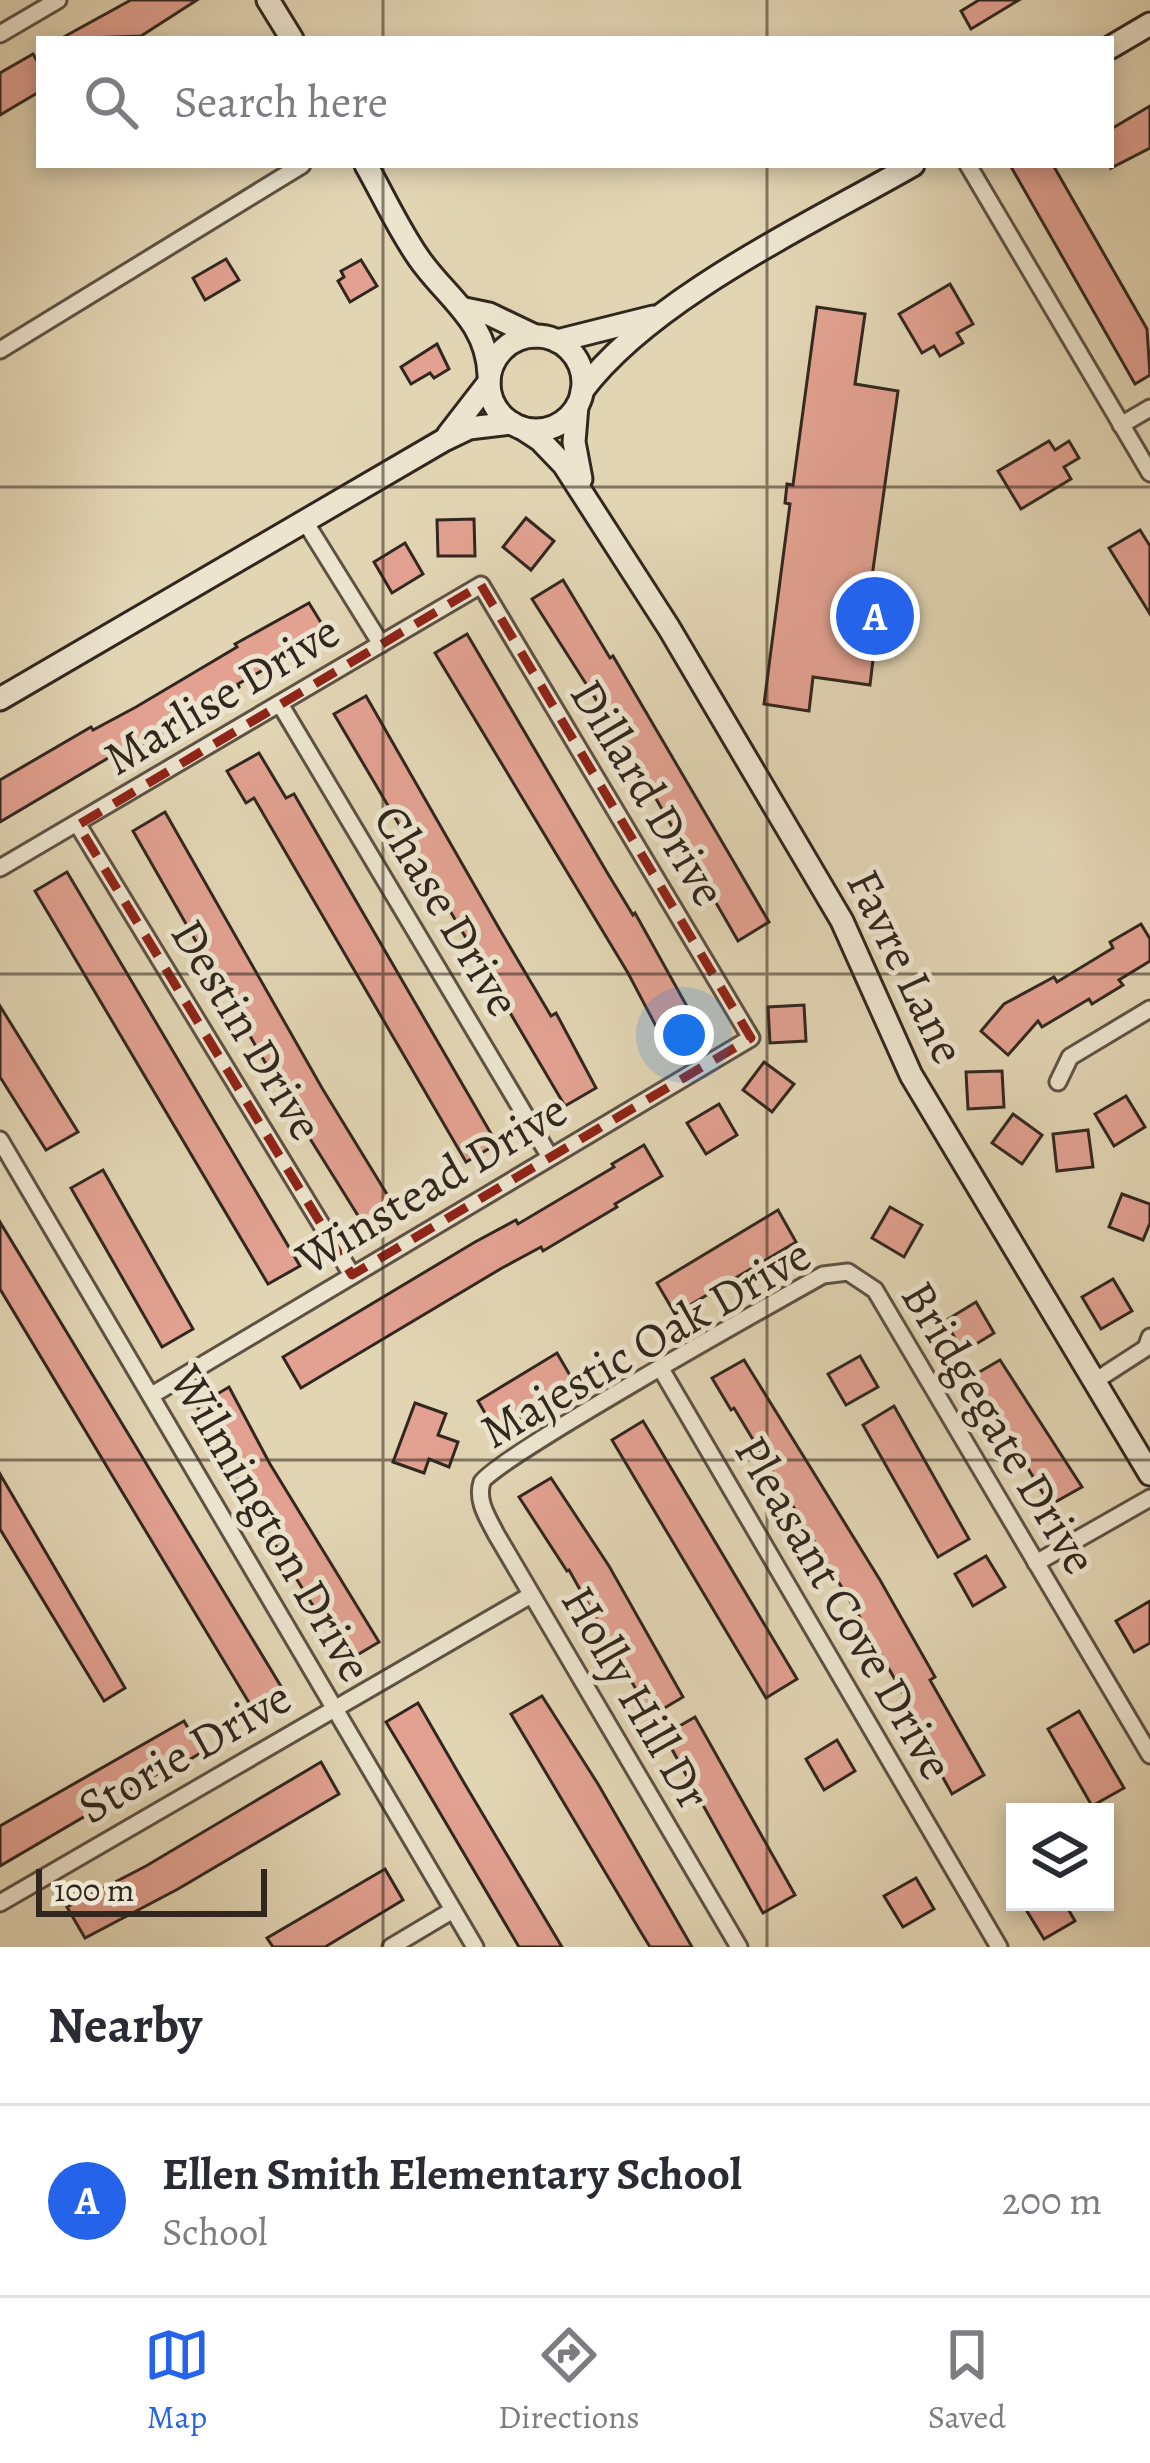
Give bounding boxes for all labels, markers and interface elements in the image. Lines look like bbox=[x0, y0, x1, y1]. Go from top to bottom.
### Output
search box bbox=[36, 36, 1114, 168]
icon: search bbox=[78, 69, 144, 135]
text: Search here bbox=[174, 71, 388, 133]
pin: A bbox=[836, 571, 914, 661]
street label: Marlise Drive bbox=[91, 599, 352, 791]
street label: Dillard Drive bbox=[554, 667, 742, 918]
street label: Chase Drive bbox=[358, 792, 536, 1029]
street label: Favre Lane bbox=[831, 858, 982, 1075]
street label: Destin Drive bbox=[155, 906, 339, 1153]
your location bbox=[654, 1005, 714, 1065]
street label: Winstead Drive bbox=[283, 1077, 579, 1291]
street label: Majestic Oak Drive bbox=[468, 1221, 823, 1464]
street label: Bridgegate Drive bbox=[886, 1269, 1113, 1587]
street label: Wilmington Drive bbox=[153, 1352, 389, 1694]
street label: Pleasant Cove Drive bbox=[719, 1423, 969, 1792]
street label: Holly Hill Dr bbox=[546, 1574, 727, 1821]
street label: Storie Drive bbox=[66, 1664, 303, 1839]
map controls bbox=[1006, 1803, 1114, 1911]
button: layers bbox=[1006, 1803, 1114, 1911]
scale bar bbox=[36, 1863, 267, 1916]
text: 100 m bbox=[54, 1867, 134, 1912]
text: Nearby bbox=[48, 1990, 202, 2060]
text: Ellen Smith Elementary School bbox=[162, 2143, 742, 2205]
text: A bbox=[75, 2174, 99, 2227]
text: 200 m bbox=[1002, 2174, 1102, 2227]
text: School bbox=[162, 2205, 268, 2258]
tab: Map bbox=[144, 2322, 210, 2439]
tab: Directions bbox=[498, 2322, 640, 2439]
tab: Saved bbox=[928, 2322, 1006, 2439]

